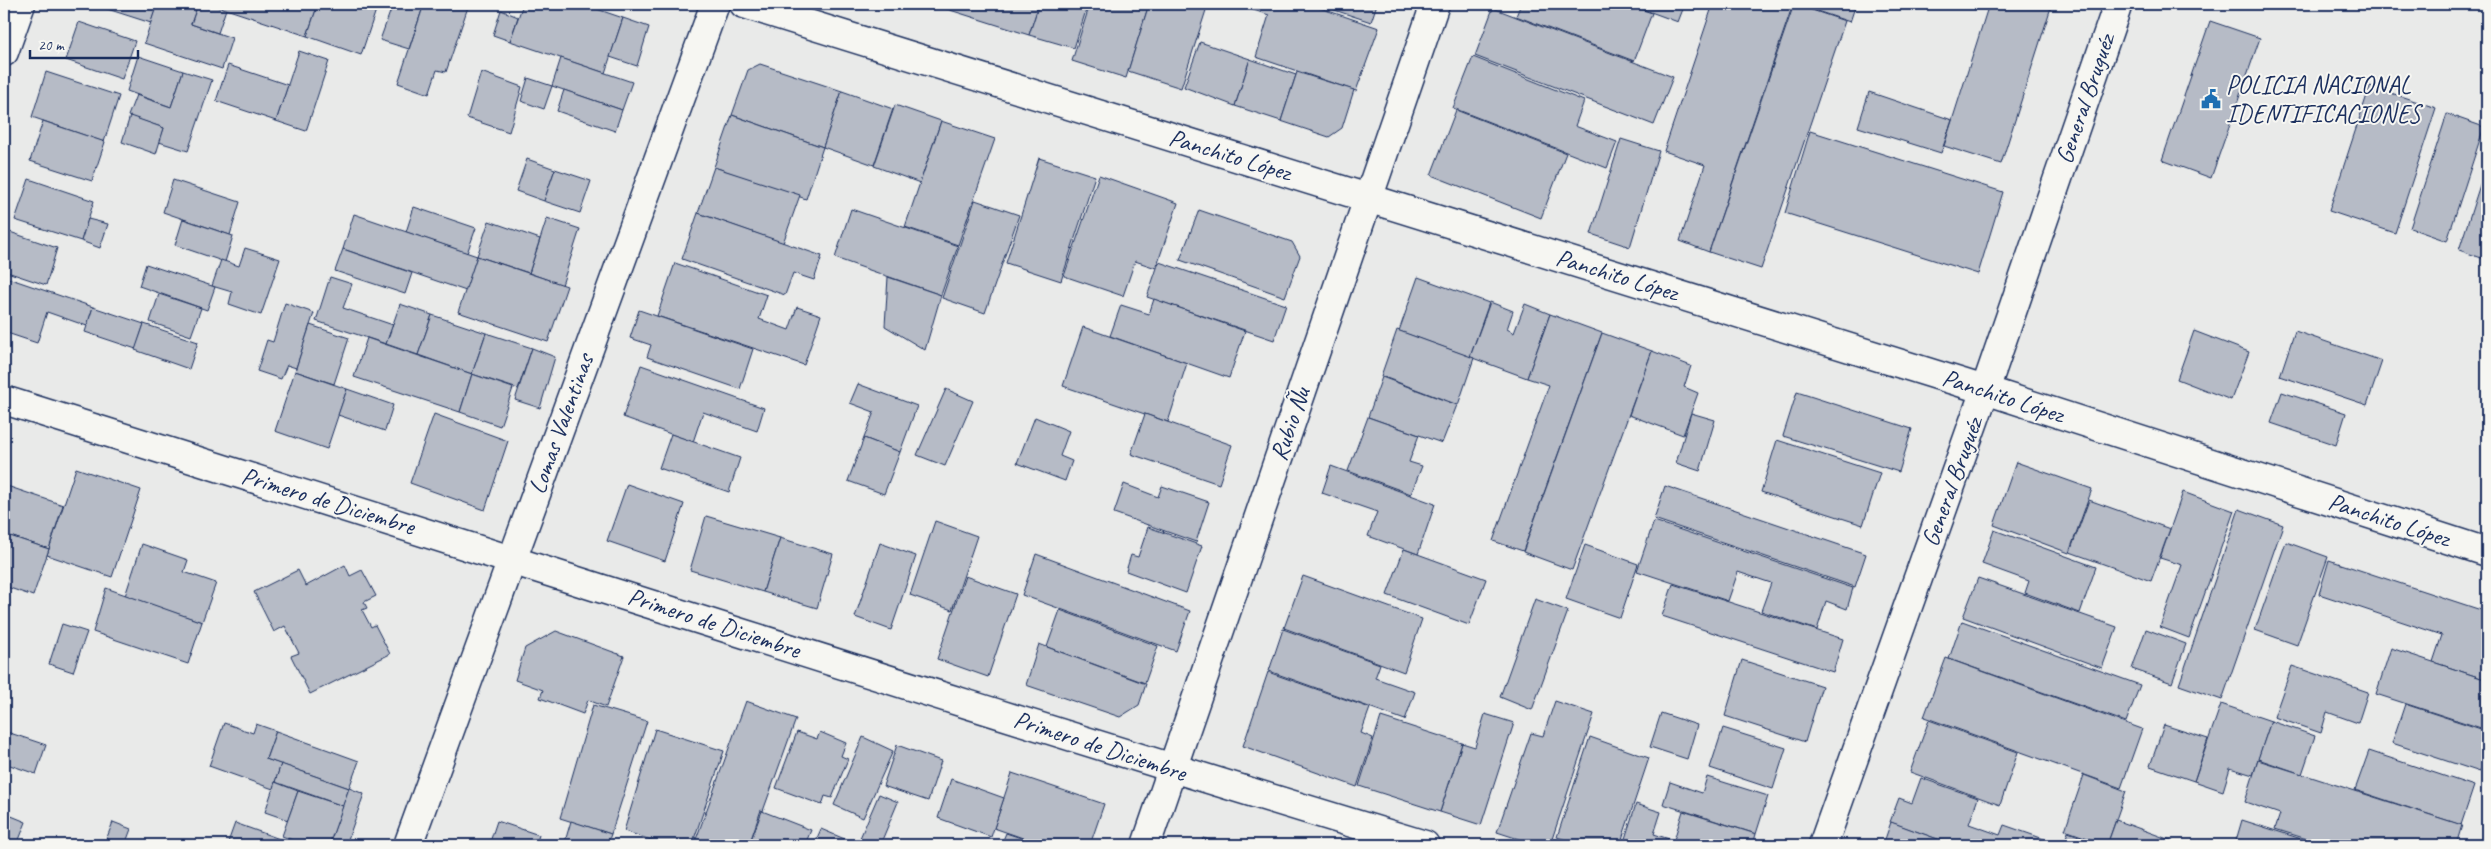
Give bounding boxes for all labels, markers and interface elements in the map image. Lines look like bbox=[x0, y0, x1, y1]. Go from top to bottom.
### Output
street label: General Bruguéz bbox=[2048, 27, 2123, 168]
scale bar bbox=[30, 28, 138, 60]
text: 20 m bbox=[38, 36, 65, 55]
place label: POLICIA NACIONAL IDENTIFICACIONES bbox=[2226, 69, 2423, 130]
public building icon: POLICIA NACIONAL IDENTIFICACIONES bbox=[2200, 88, 2222, 110]
street label: Panchito López bbox=[1165, 121, 1297, 189]
street label: Panchito López bbox=[1552, 241, 1684, 309]
street label: Lomas Valentinas bbox=[521, 348, 602, 498]
street label: Panchito López bbox=[1938, 361, 2070, 431]
street label: Rubio Ñu bbox=[1263, 381, 1318, 465]
street label: General Bruguéz bbox=[1914, 410, 1991, 551]
street label: Primero de Diciembre bbox=[238, 459, 420, 543]
street label: Panchito López bbox=[2324, 485, 2456, 555]
street label: Primero de Diciembre bbox=[624, 580, 806, 667]
street label: Primero de Diciembre bbox=[1010, 703, 1192, 790]

